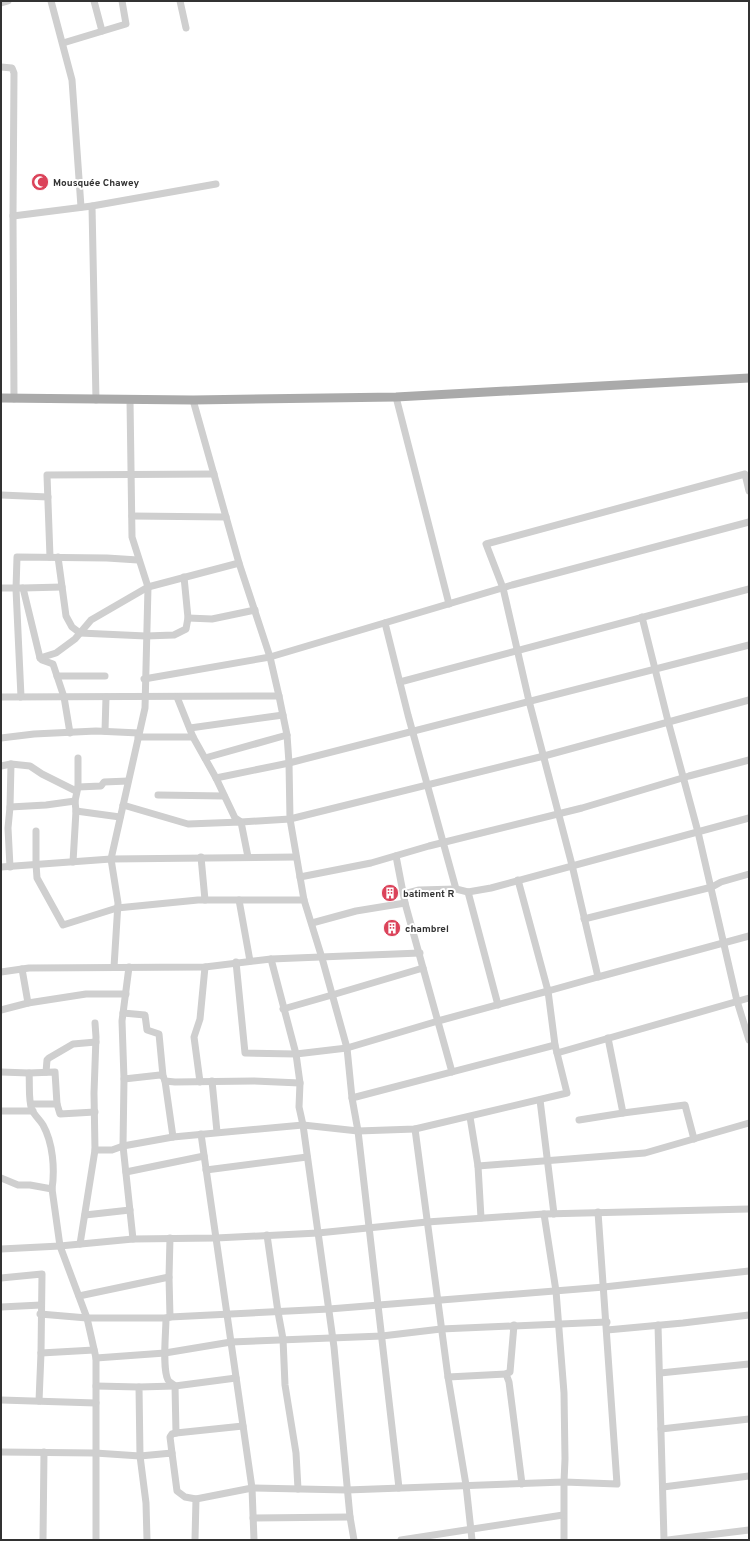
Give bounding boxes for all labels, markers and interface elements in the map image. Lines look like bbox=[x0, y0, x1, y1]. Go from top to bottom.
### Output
mosque icon: Mousquée Chawey bbox=[30, 172, 50, 192]
place label: Mousquée Chawey bbox=[53, 177, 139, 190]
building icon: batiment R bbox=[380, 883, 400, 903]
place label: batiment R bbox=[403, 888, 454, 901]
building icon: chambrel bbox=[382, 918, 402, 938]
place label: chambrel bbox=[405, 923, 449, 936]

